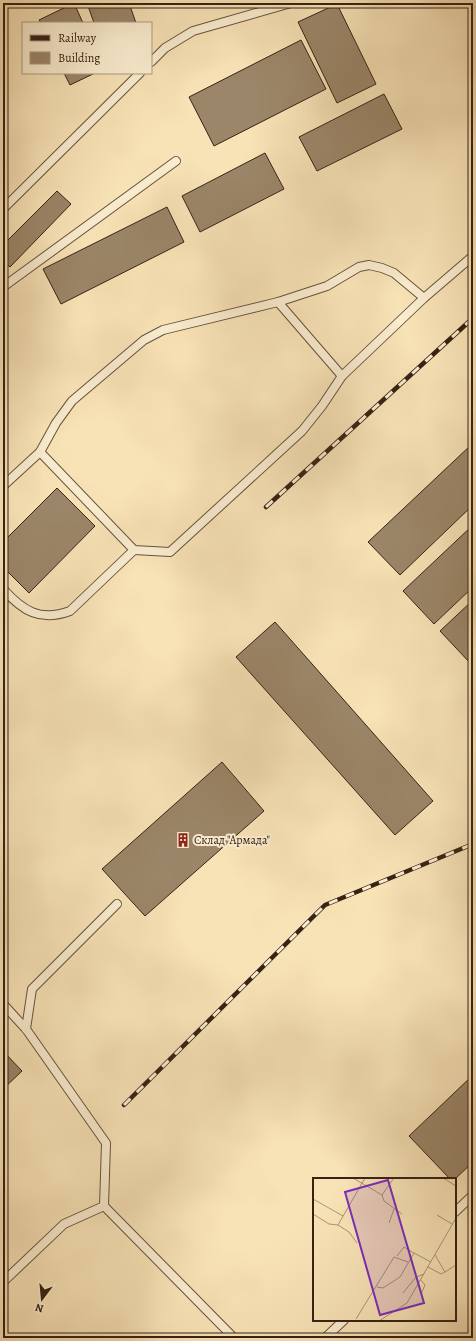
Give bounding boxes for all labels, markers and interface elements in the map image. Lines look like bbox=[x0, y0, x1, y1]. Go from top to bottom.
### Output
legend bbox=[22, 22, 152, 74]
text: Railway bbox=[58, 30, 97, 46]
text: Building bbox=[58, 50, 100, 66]
building icon: Склад "Армада" bbox=[175, 832, 191, 848]
place label: Склад "Армада" bbox=[194, 832, 271, 848]
inset map bbox=[313, 1178, 456, 1321]
north arrow bbox=[22, 1279, 62, 1319]
text: N bbox=[33, 1300, 45, 1316]

